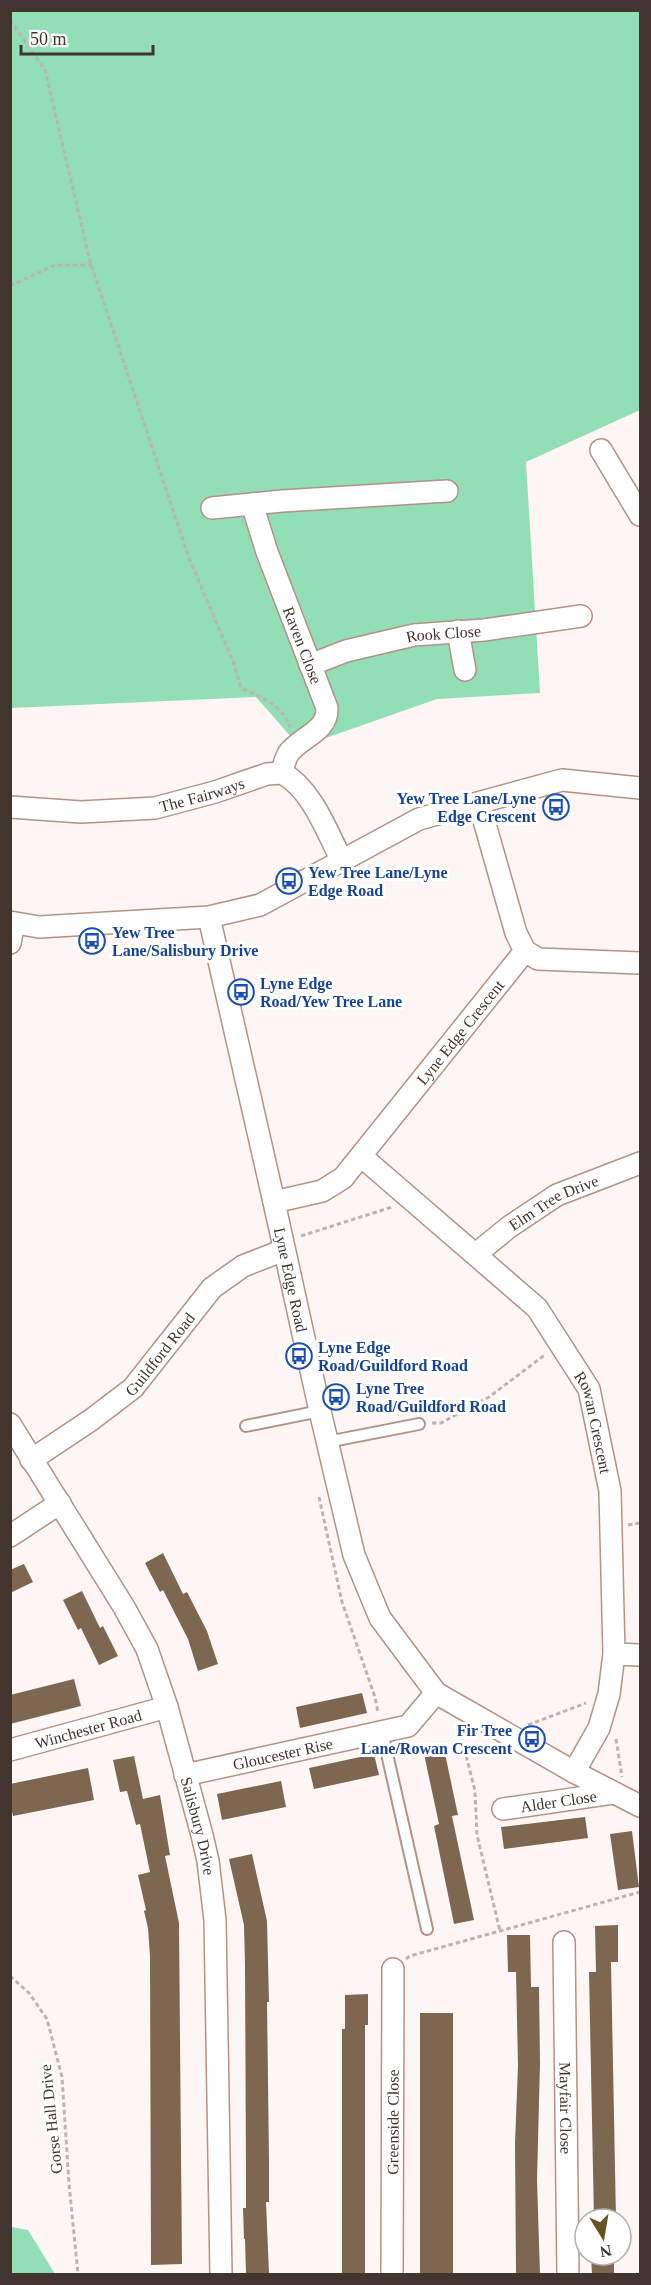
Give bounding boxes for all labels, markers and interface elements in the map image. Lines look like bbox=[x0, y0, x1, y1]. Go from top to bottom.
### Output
scale bar bbox=[21, 18, 153, 56]
text: 50 m bbox=[30, 29, 67, 49]
street label: Raven Close bbox=[280, 604, 325, 686]
street label: Rook Close bbox=[404, 622, 482, 645]
street label: The Fairways bbox=[158, 774, 247, 815]
place label: Yew Tree Lane/Lyne Edge Crescent bbox=[396, 790, 537, 826]
bus stop icon: Yew Tree Lane/Lyne Edge Crescent bbox=[541, 792, 571, 822]
place label: Yew Tree Lane/Lyne Edge Road bbox=[308, 864, 448, 900]
bus stop icon: Yew Tree Lane/Lyne Edge Road bbox=[274, 866, 304, 896]
place label: Yew Tree Lane/Salisbury Drive bbox=[112, 924, 258, 960]
bus stop icon: Yew Tree Lane/Salisbury Drive bbox=[77, 926, 107, 956]
place label: Lyne Edge Road/Yew Tree Lane bbox=[260, 975, 402, 1010]
street label: Lyne Edge Crescent bbox=[413, 976, 507, 1088]
bus stop icon: Lyne Edge Road/Yew Tree Lane bbox=[226, 977, 256, 1007]
street label: Elm Tree Drive bbox=[506, 1171, 601, 1233]
street label: Lyne Edge Road bbox=[271, 1226, 311, 1334]
street label: Guildford Road bbox=[122, 1309, 198, 1399]
place label: Lyne Edge Road/Guildford Road bbox=[318, 1339, 468, 1374]
bus stop icon: Lyne Edge Road/Guildford Road bbox=[284, 1341, 314, 1371]
street label: Rowan Crescent bbox=[571, 1368, 615, 1475]
place label: Lyne Tree Road/Guildford Road bbox=[356, 1380, 506, 1415]
bus stop icon: Lyne Tree Road/Guildford Road bbox=[321, 1382, 351, 1412]
street label: Winchester Road bbox=[33, 1706, 143, 1751]
place label: Fir Tree Lane/Rowan Crescent bbox=[361, 1722, 513, 1757]
bus stop icon: Fir Tree Lane/Rowan Crescent bbox=[517, 1724, 547, 1754]
street label: Gloucester Rise bbox=[231, 1734, 334, 1773]
street label: Salisbury Drive bbox=[178, 1775, 218, 1876]
street label: Alder Close bbox=[519, 1787, 598, 1815]
street label: Mayfair Close bbox=[556, 2062, 575, 2154]
street label: Gorse Hall Drive bbox=[37, 2063, 65, 2175]
street label: Greenside Close bbox=[384, 2069, 401, 2175]
north arrow bbox=[573, 2207, 633, 2267]
text: N bbox=[598, 2242, 613, 2261]

